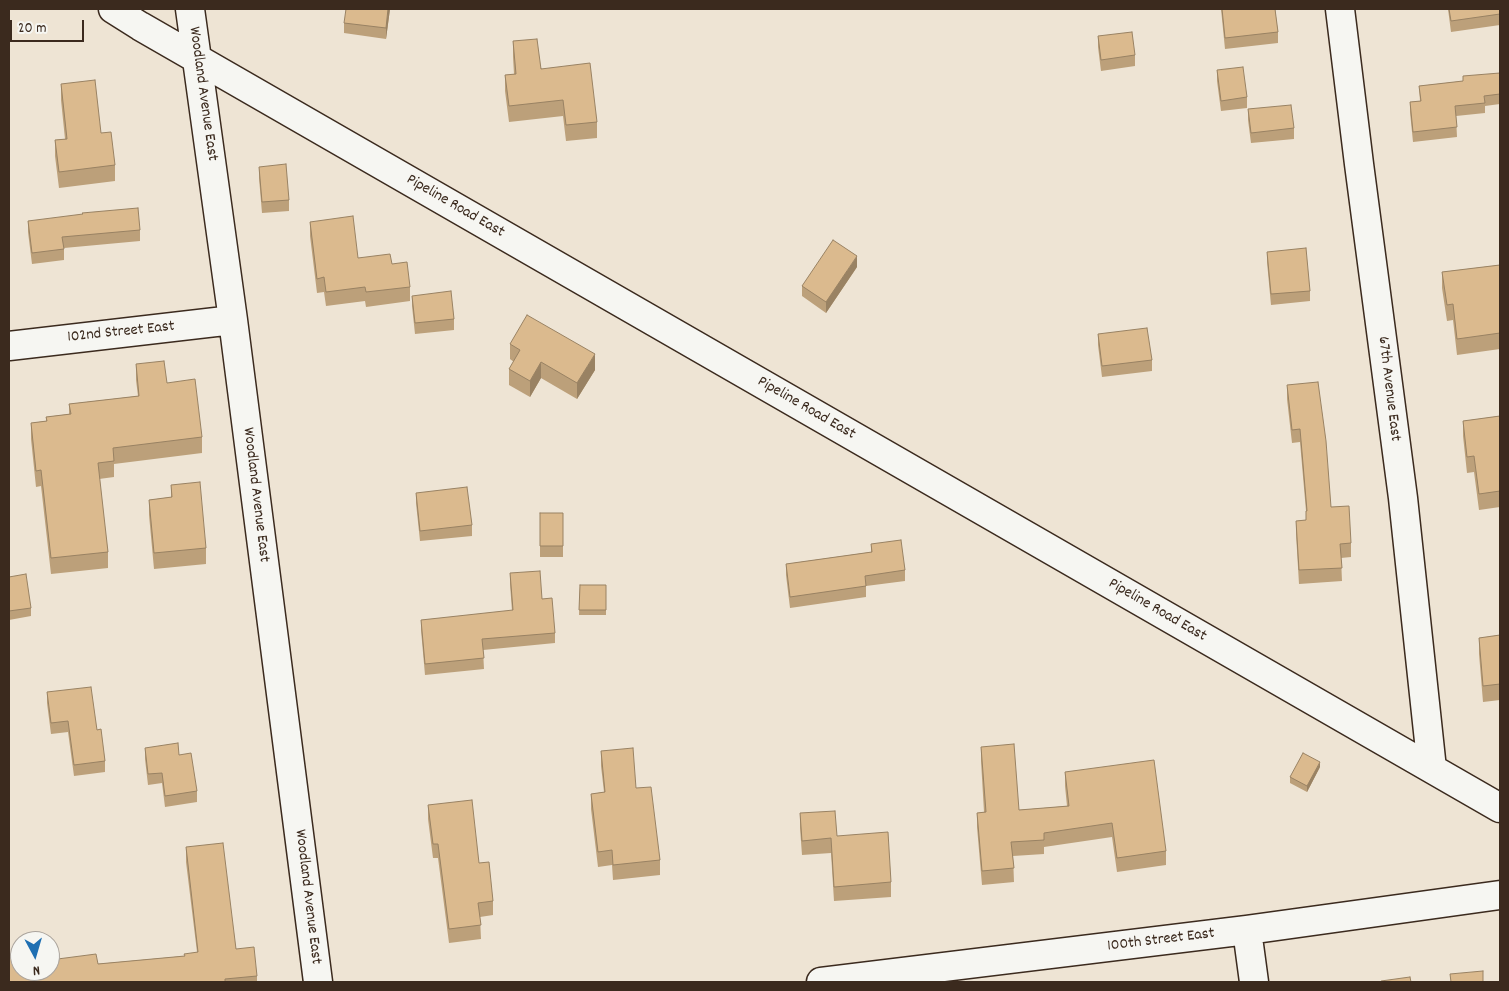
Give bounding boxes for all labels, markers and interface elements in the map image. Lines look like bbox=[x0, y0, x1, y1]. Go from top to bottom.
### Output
scale bar bbox=[12, 10, 86, 42]
text: 20 m bbox=[18, 18, 46, 40]
street label: Woodland Avenue East bbox=[183, 26, 221, 162]
street label: Pipeline Road East bbox=[402, 171, 508, 243]
street label: 102nd Street East bbox=[66, 318, 176, 348]
street label: 67th Avenue East bbox=[1372, 335, 1404, 443]
street label: Pipeline Road East bbox=[753, 373, 859, 445]
street label: Woodland Avenue East bbox=[237, 427, 273, 563]
street label: Pipeline Road East bbox=[1104, 575, 1210, 647]
street label: Woodland Avenue East bbox=[289, 829, 325, 965]
street label: 100th Street East bbox=[1106, 925, 1216, 957]
north arrow bbox=[10, 931, 60, 981]
text: N bbox=[32, 960, 41, 980]

